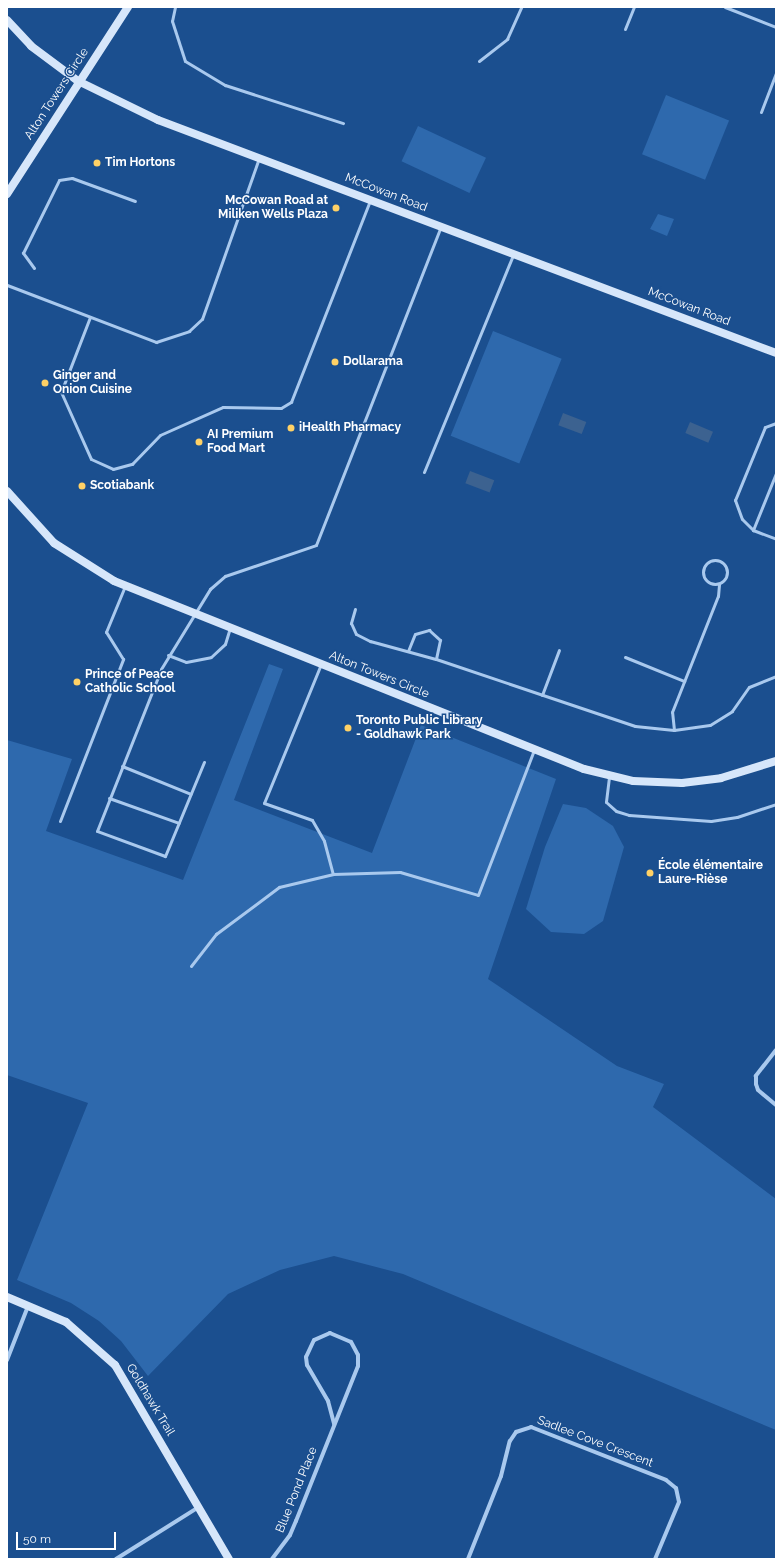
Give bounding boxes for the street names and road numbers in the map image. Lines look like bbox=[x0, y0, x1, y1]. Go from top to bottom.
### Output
street label: Alton Towers Circle bbox=[22, 45, 92, 143]
street label: McCowan Road bbox=[343, 171, 429, 215]
street label: McCowan Road bbox=[646, 285, 732, 329]
street label: Alton Towers Circle bbox=[327, 648, 431, 702]
street label: Goldhawk Trail bbox=[123, 1361, 177, 1439]
street label: Sadlee Cove Crescent bbox=[535, 1413, 655, 1471]
street label: Blue Pond Place bbox=[273, 1445, 321, 1535]

